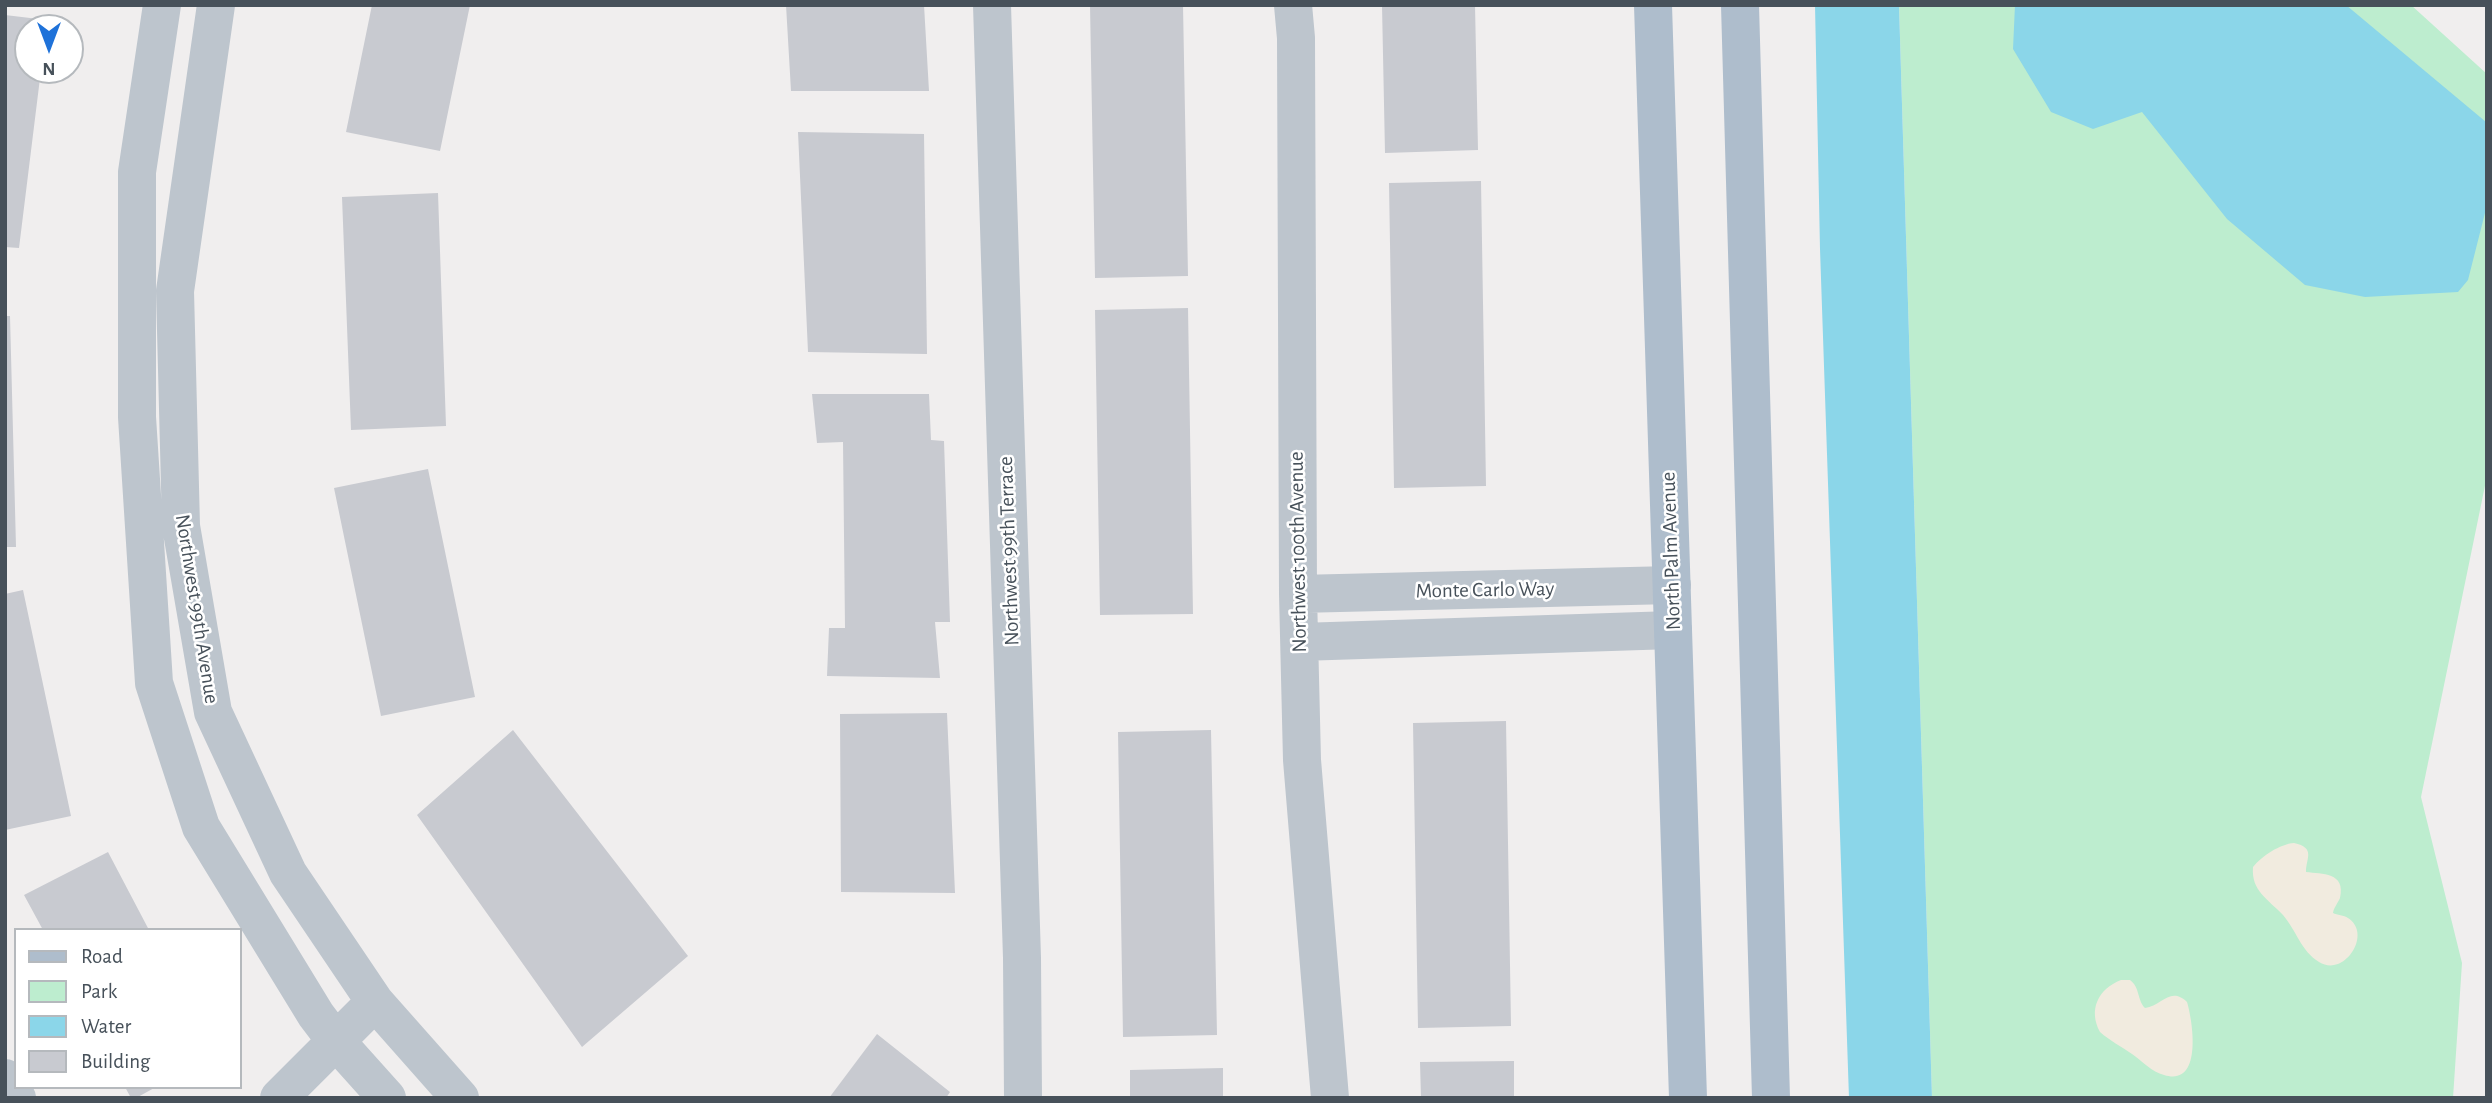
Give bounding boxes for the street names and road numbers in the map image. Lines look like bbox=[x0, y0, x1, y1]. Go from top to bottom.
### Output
street label: Northwest 100th Avenue bbox=[1284, 451, 1312, 653]
street label: Northwest 99th Terrace bbox=[993, 456, 1025, 646]
street label: North Palm Avenue bbox=[1656, 471, 1686, 631]
street label: Northwest 99th Avenue bbox=[170, 512, 224, 706]
street label: Monte Carlo Way bbox=[1415, 576, 1555, 604]

